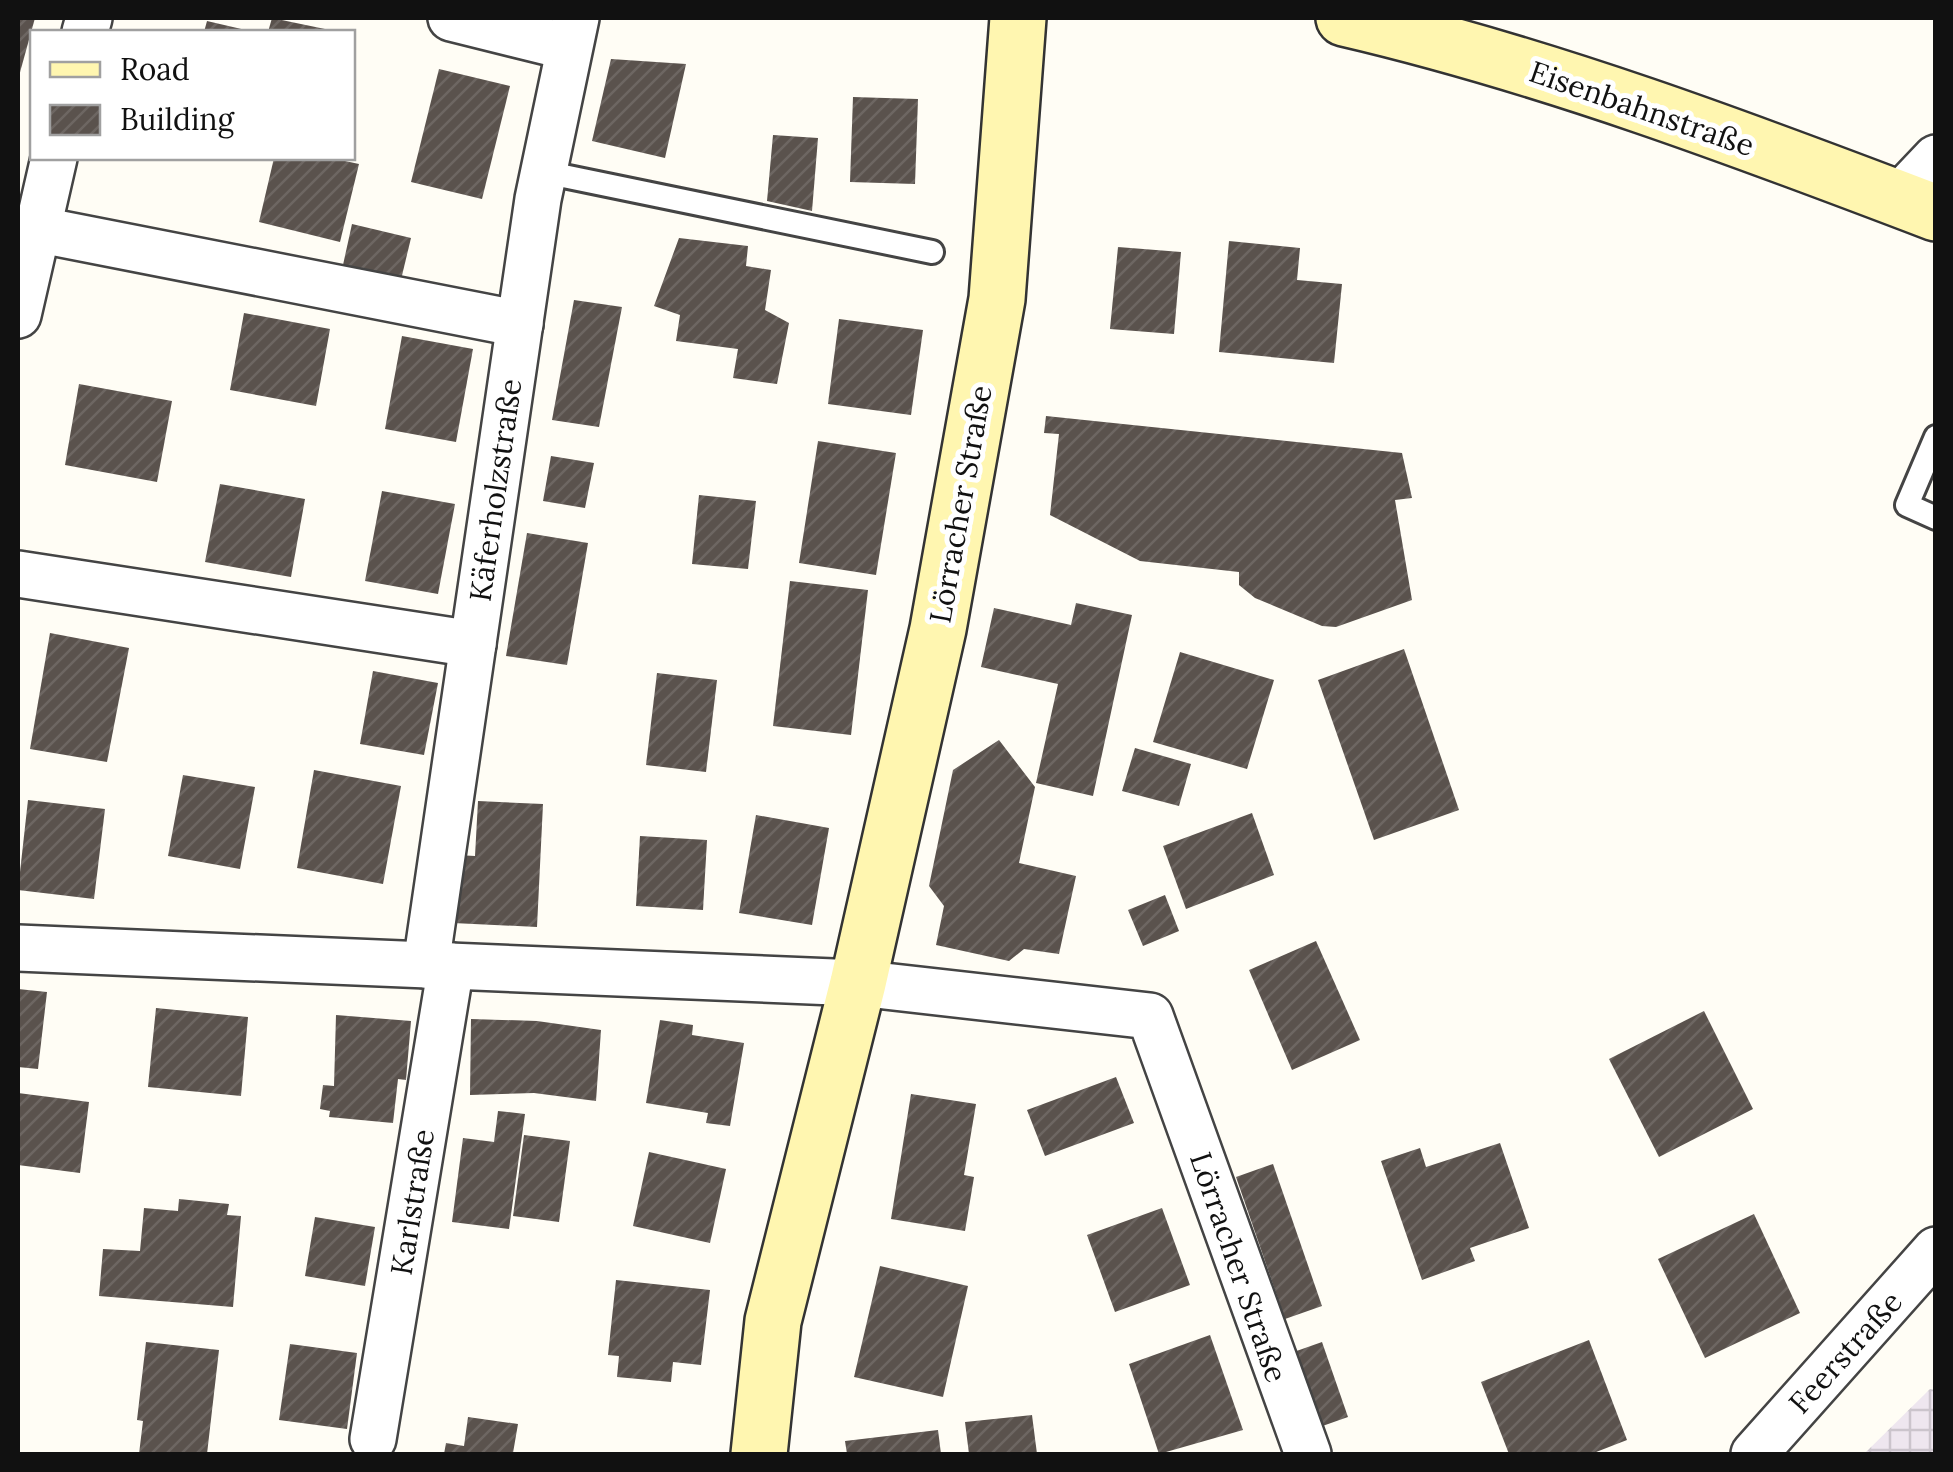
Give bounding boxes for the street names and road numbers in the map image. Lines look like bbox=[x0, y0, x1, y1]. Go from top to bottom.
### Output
street label: Eisenbahnstraße bbox=[1525, 52, 1759, 164]
street label: Käferholzstraße bbox=[461, 376, 529, 604]
street label: Lörracher Straße bbox=[920, 382, 1000, 626]
street label: Karlstraße bbox=[382, 1126, 442, 1278]
street label: Lörracher Straße bbox=[1182, 1147, 1296, 1387]
street label: Feerstraße bbox=[1780, 1283, 1910, 1421]

